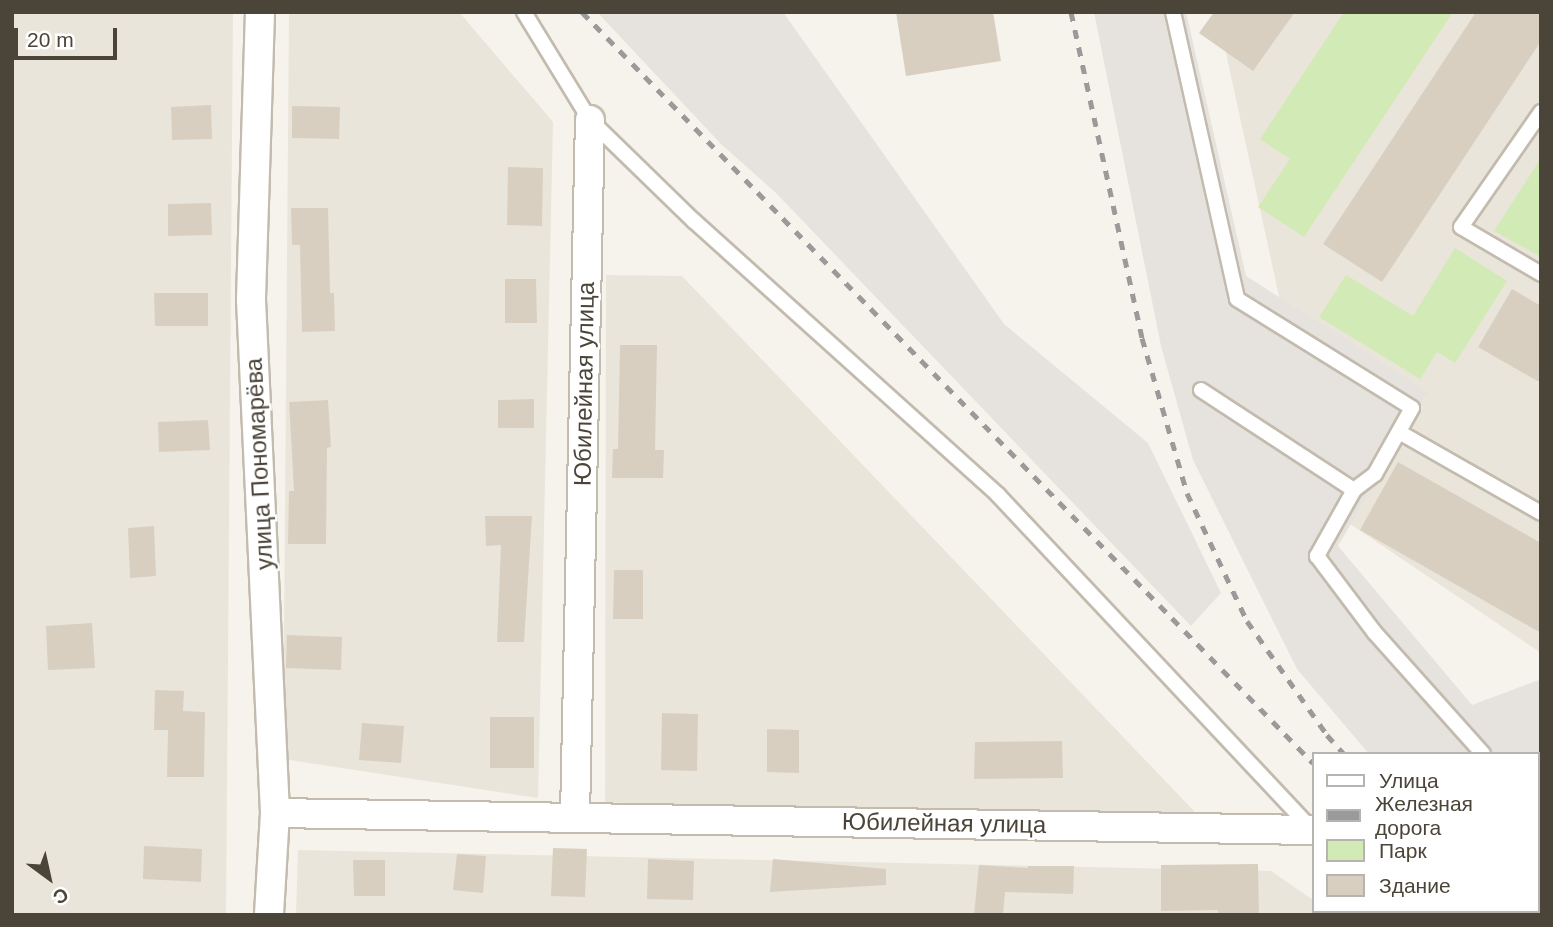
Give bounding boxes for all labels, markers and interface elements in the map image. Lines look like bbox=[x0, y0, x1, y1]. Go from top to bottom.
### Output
scale bar bbox=[18, 14, 121, 58]
text: 20 m bbox=[27, 28, 74, 51]
street label: Юбилейная улица bbox=[568, 282, 600, 486]
street label: улица Пономарёва bbox=[239, 357, 279, 571]
legend bbox=[1312, 752, 1539, 913]
text: Улица bbox=[1379, 769, 1439, 792]
text: Железная дорога bbox=[1375, 792, 1473, 839]
street label: Юбилейная улица bbox=[842, 807, 1046, 839]
text: Парк bbox=[1379, 839, 1427, 862]
north arrow bbox=[14, 843, 84, 913]
text: Здание bbox=[1379, 874, 1451, 897]
text: С bbox=[49, 883, 72, 909]

